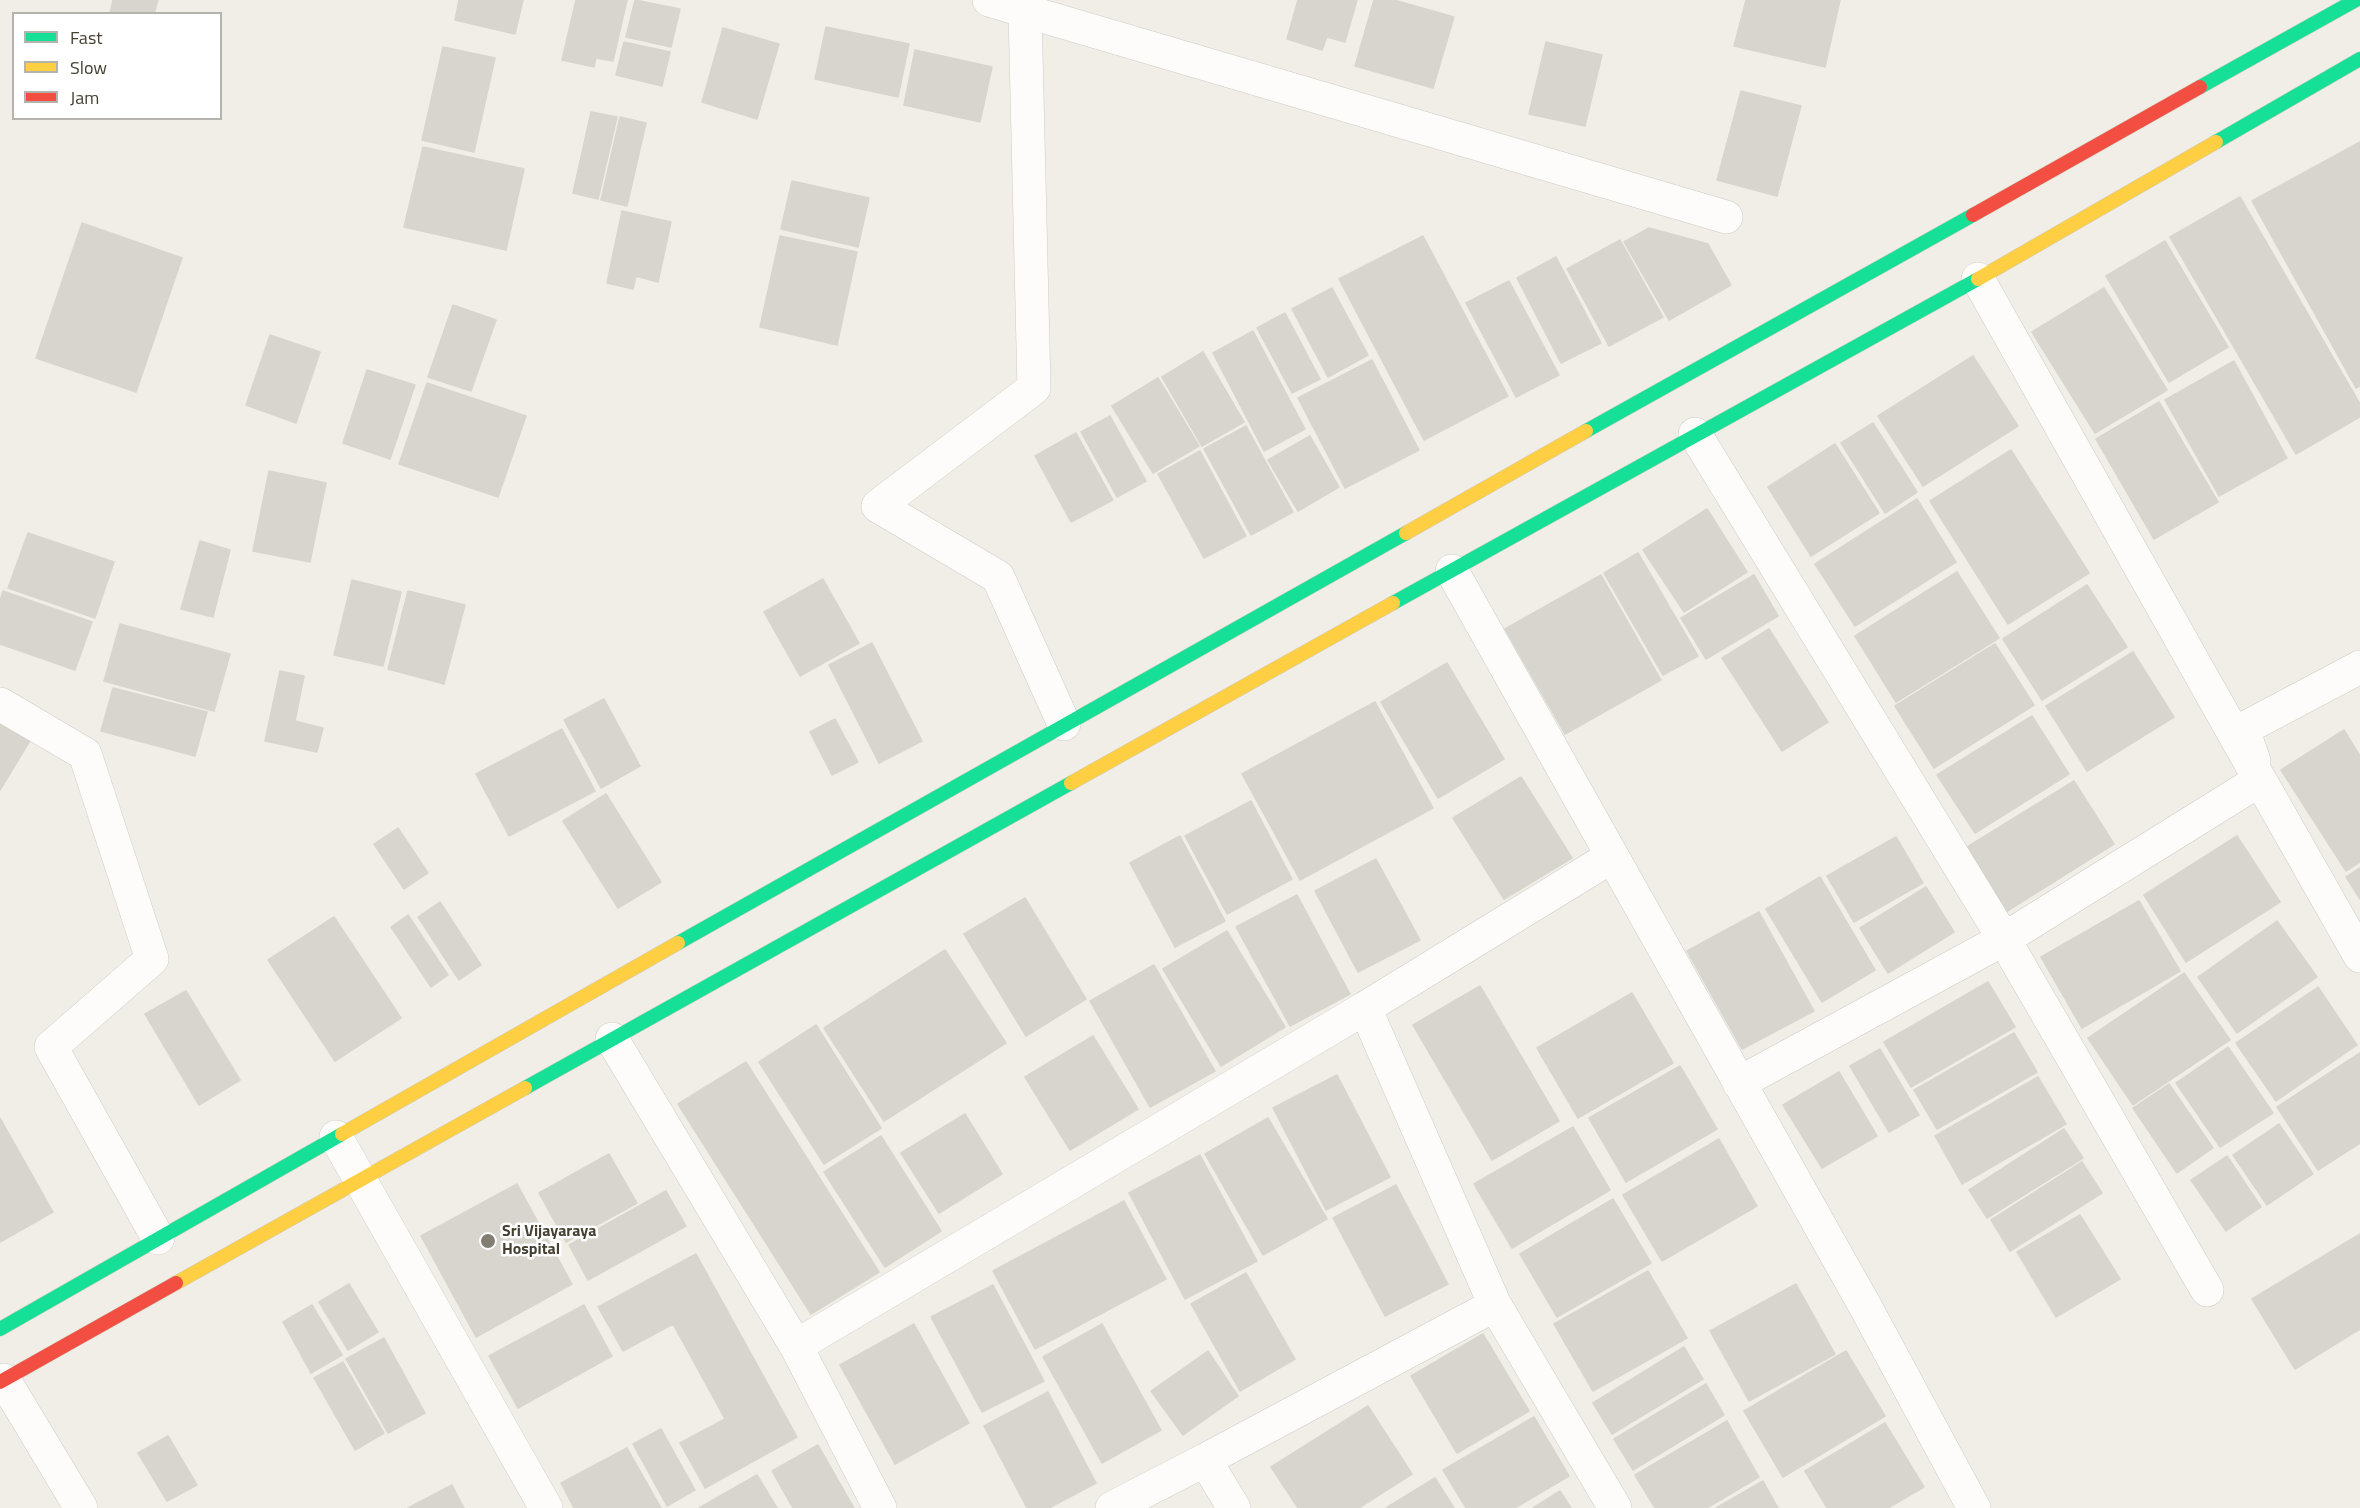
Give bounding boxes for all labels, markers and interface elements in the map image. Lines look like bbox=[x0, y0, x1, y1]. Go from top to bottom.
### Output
legend bbox=[12, 12, 222, 120]
text: Fast bbox=[70, 24, 103, 51]
text: Slow bbox=[70, 54, 107, 81]
text: Jam bbox=[70, 84, 99, 111]
place label: Sri Vijayaraya Hospital bbox=[502, 1222, 596, 1260]
marker: Sri Vijayaraya Hospital bbox=[479, 1232, 497, 1250]

